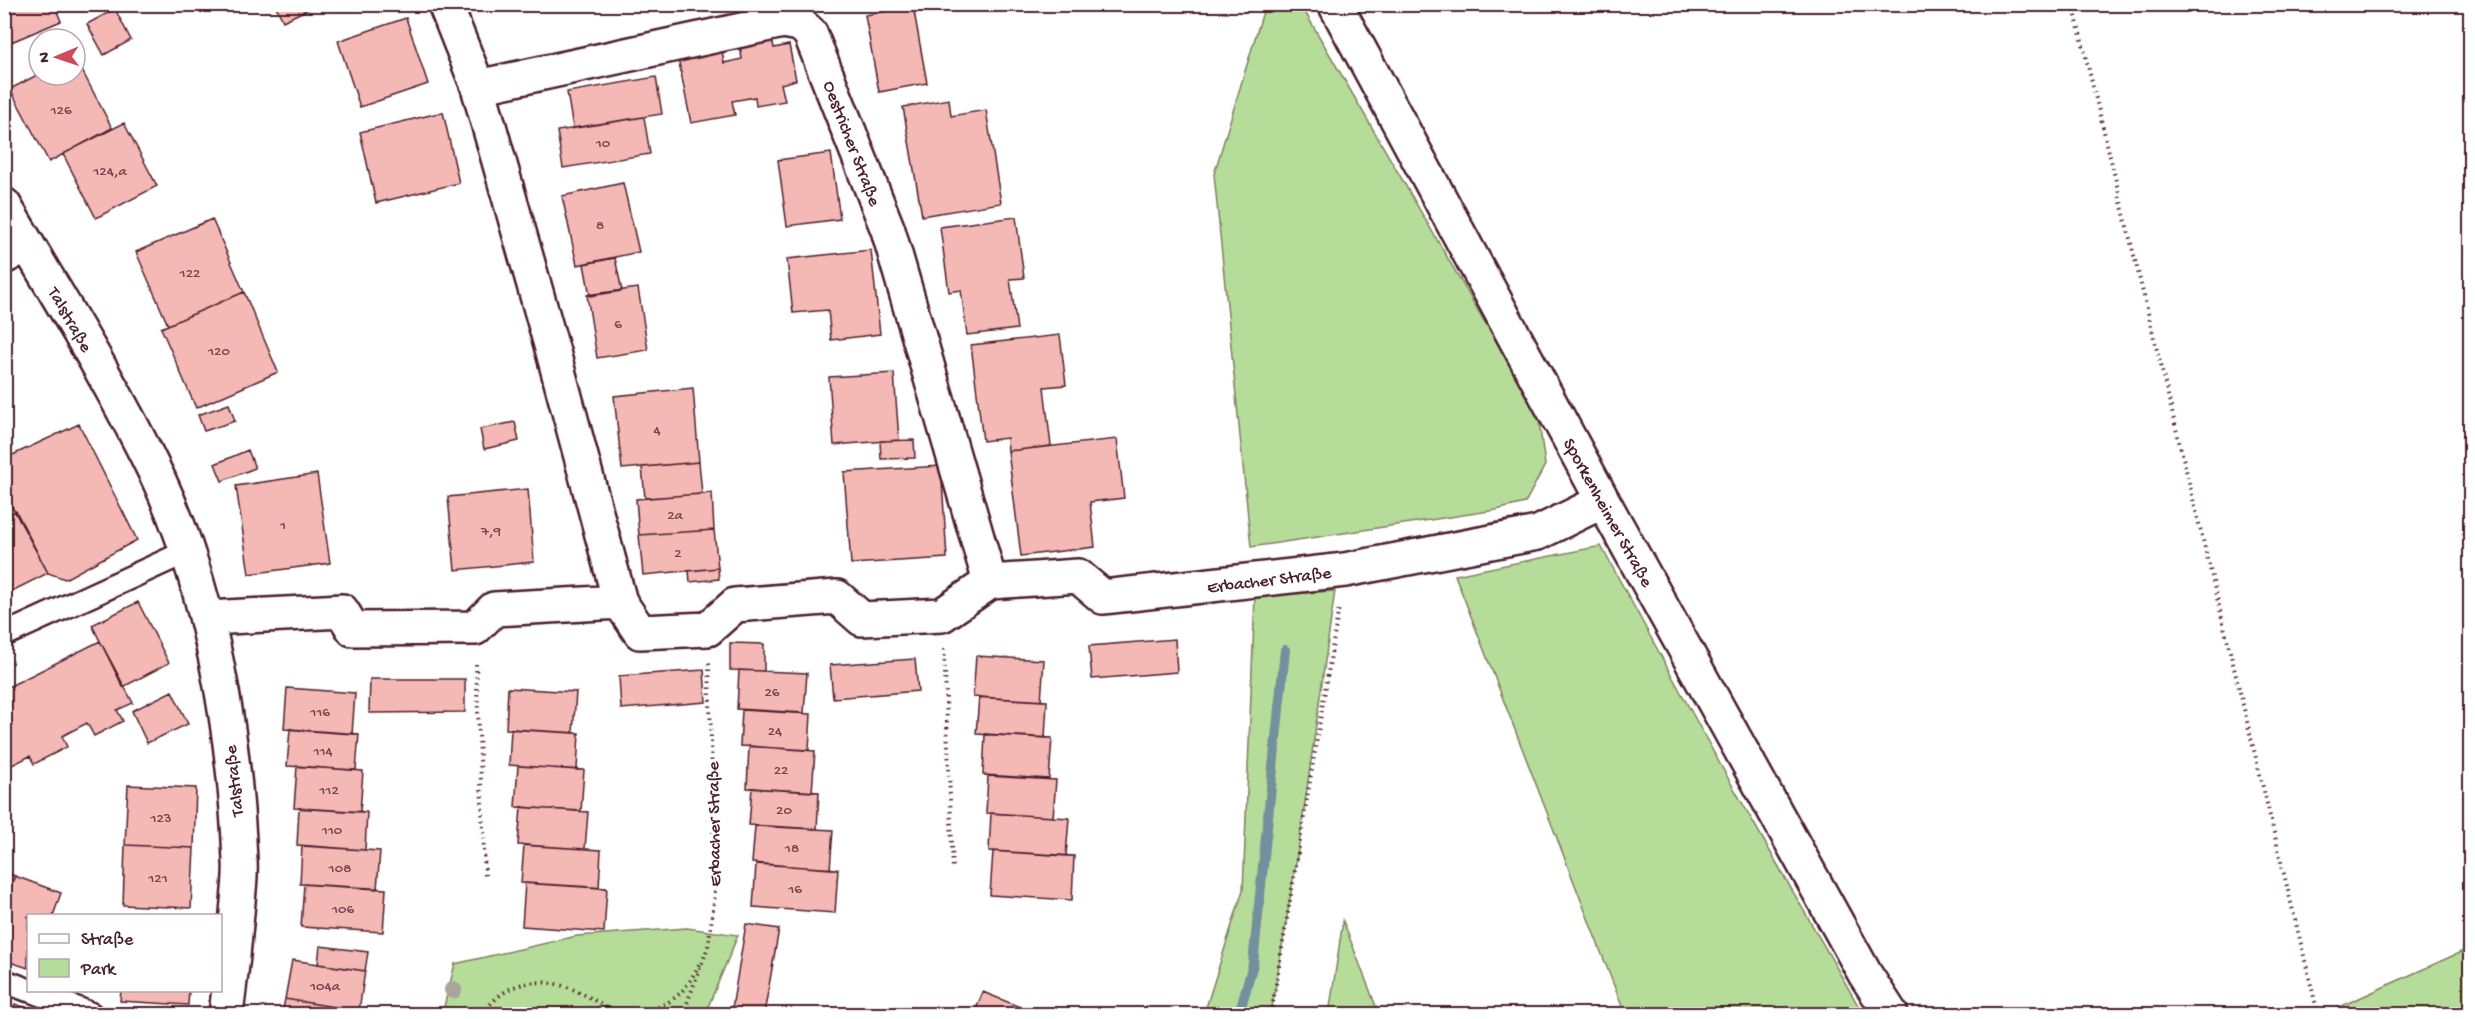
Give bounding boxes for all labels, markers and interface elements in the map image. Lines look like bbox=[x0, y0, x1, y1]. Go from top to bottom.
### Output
north arrow bbox=[27, 27, 87, 87]
text: N bbox=[36, 51, 55, 63]
street label: Oestricher Straße bbox=[817, 78, 884, 210]
house number: 126 bbox=[49, 102, 72, 120]
house number: 10 bbox=[595, 135, 611, 153]
house number: 124,a bbox=[92, 163, 127, 181]
house number: 8 bbox=[596, 217, 604, 235]
house number: 122 bbox=[179, 265, 200, 283]
street label: Talstraße bbox=[41, 283, 96, 357]
house number: 6 bbox=[614, 316, 622, 334]
house number: 120 bbox=[207, 343, 230, 361]
house number: 4 bbox=[653, 422, 661, 440]
street label: Sporkenheimer Straße bbox=[1557, 435, 1657, 592]
house number: 2a bbox=[667, 507, 684, 525]
house number: 1 bbox=[279, 517, 286, 535]
house number: 7,9 bbox=[480, 523, 501, 541]
house number: 2 bbox=[674, 545, 682, 563]
street label: Erbacher Straße bbox=[1206, 563, 1333, 600]
house number: 26 bbox=[765, 684, 780, 702]
house number: 116 bbox=[309, 704, 330, 722]
house number: 24 bbox=[768, 723, 782, 741]
street label: Talstraße bbox=[221, 743, 250, 818]
house number: 114 bbox=[312, 743, 333, 761]
street label: Erbacher Straße bbox=[704, 761, 727, 887]
house number: 22 bbox=[774, 762, 788, 780]
house number: 112 bbox=[318, 782, 339, 800]
house number: 20 bbox=[776, 802, 792, 820]
house number: 123 bbox=[149, 810, 172, 828]
house number: 110 bbox=[321, 822, 343, 840]
house number: 18 bbox=[784, 840, 799, 858]
house number: 108 bbox=[328, 860, 351, 878]
house number: 121 bbox=[147, 870, 168, 888]
house number: 16 bbox=[787, 881, 802, 899]
house number: 106 bbox=[331, 901, 354, 919]
legend bbox=[27, 914, 222, 992]
text: Straße bbox=[81, 930, 134, 951]
text: Park bbox=[80, 960, 117, 981]
house number: 104a bbox=[309, 978, 341, 996]

